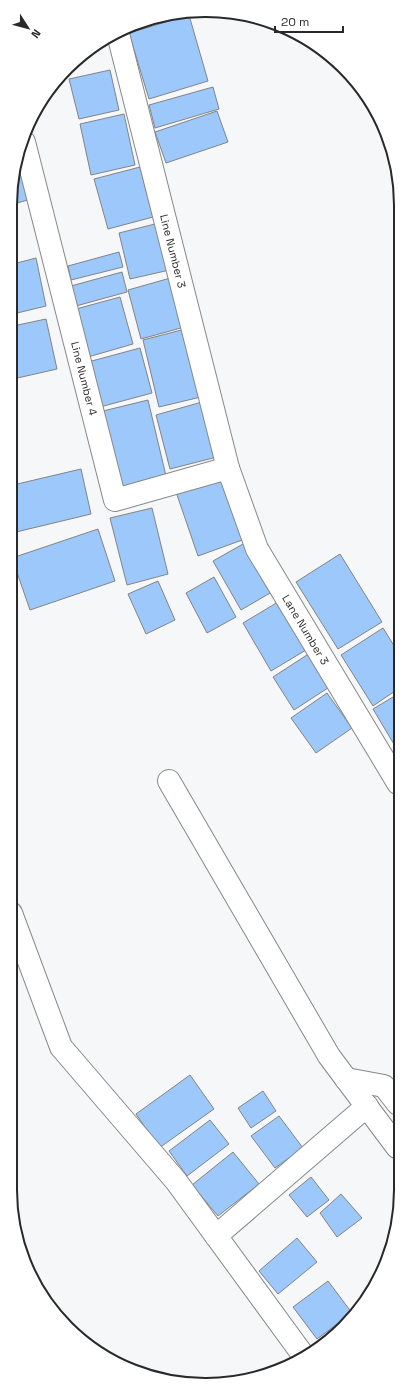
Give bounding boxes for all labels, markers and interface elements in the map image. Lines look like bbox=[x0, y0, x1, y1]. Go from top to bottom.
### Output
north arrow bbox=[8, 8, 48, 48]
scale bar bbox=[275, 8, 343, 34]
text: 20 m bbox=[281, 14, 309, 30]
text: N bbox=[28, 27, 44, 41]
street label: Line Number 3 bbox=[157, 213, 189, 290]
street label: Line Number 4 bbox=[68, 340, 100, 417]
street label: Lane Number 3 bbox=[279, 592, 332, 668]

